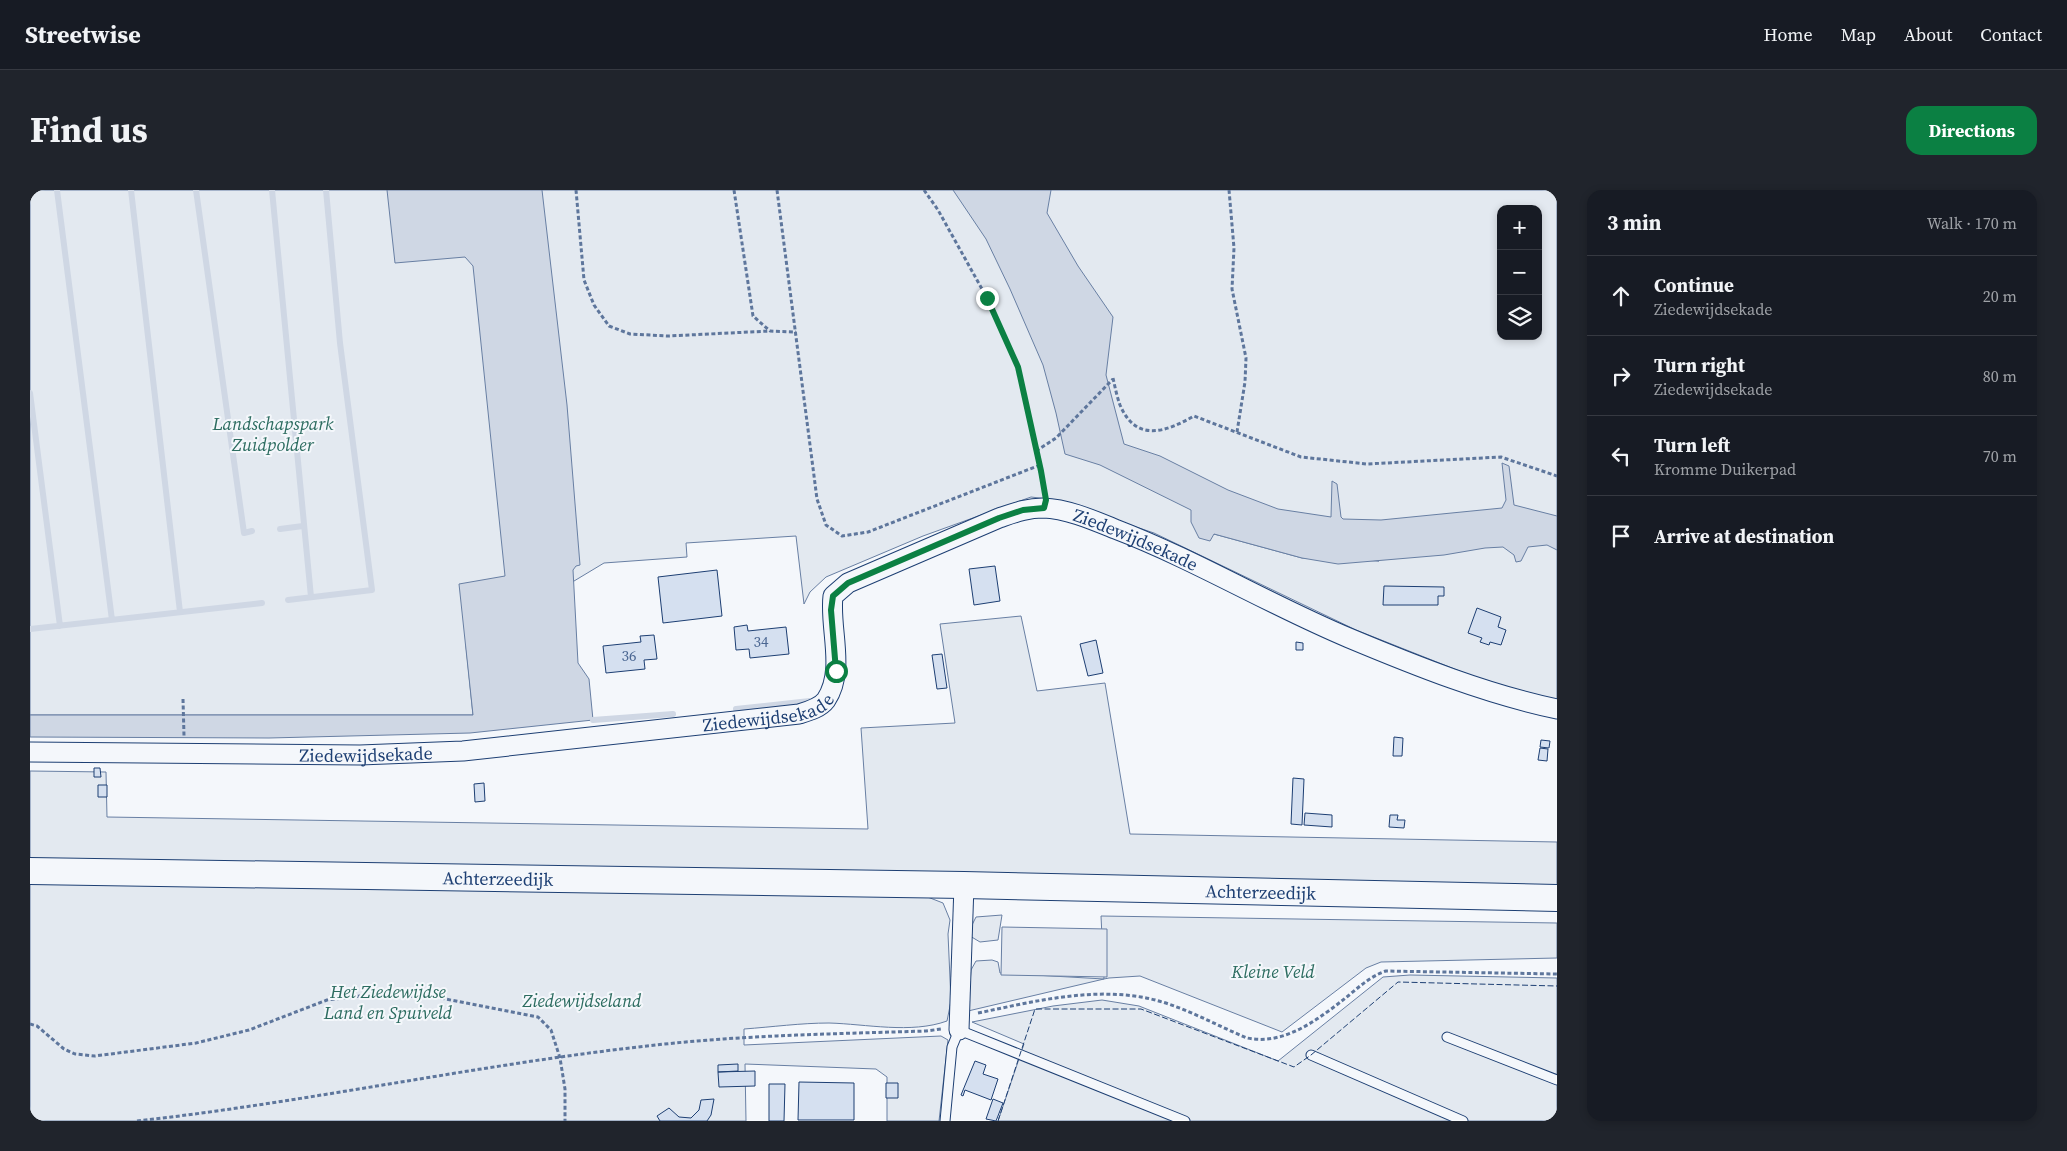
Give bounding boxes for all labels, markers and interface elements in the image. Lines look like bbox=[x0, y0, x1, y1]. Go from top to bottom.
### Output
text: Streetwise bbox=[25, 18, 141, 51]
text: Home bbox=[1764, 22, 1813, 47]
text: Map bbox=[1841, 22, 1876, 47]
text: About bbox=[1904, 22, 1952, 47]
text: Contact bbox=[1980, 22, 2042, 47]
text: Find us bbox=[30, 106, 148, 154]
button: Directions bbox=[1906, 106, 2037, 155]
map controls bbox=[1497, 205, 1542, 340]
button: + bbox=[1497, 205, 1542, 250]
text: 3 min bbox=[1607, 208, 1662, 237]
text: Walk · 170 m bbox=[1927, 212, 2017, 234]
button: − bbox=[1497, 250, 1542, 295]
text: Continue bbox=[1654, 272, 1734, 298]
icon: ahead bbox=[1607, 282, 1635, 310]
text: 20 m bbox=[1983, 285, 2017, 307]
route end bbox=[976, 287, 999, 310]
button: layers bbox=[1497, 295, 1542, 340]
text: Ziedewijdsekade bbox=[1654, 298, 1772, 320]
text: Turn right bbox=[1654, 352, 1745, 378]
icon: right bbox=[1607, 362, 1635, 390]
text: 80 m bbox=[1983, 365, 2017, 387]
text: Ziedewijdsekade bbox=[1654, 378, 1772, 400]
park label: Landschapspark Zuidpolder bbox=[211, 411, 334, 457]
text: Turn left bbox=[1654, 432, 1730, 458]
icon: left bbox=[1607, 442, 1635, 470]
text: 70 m bbox=[1983, 445, 2017, 467]
text: Kromme Duikerpad bbox=[1654, 458, 1796, 480]
street label: Ziedewijdsekade bbox=[1070, 502, 1203, 576]
icon: arrive bbox=[1607, 522, 1635, 550]
text: Arrive at destination bbox=[1654, 523, 1834, 549]
house number: 34 bbox=[753, 631, 769, 652]
house number: 36 bbox=[621, 645, 637, 666]
route start bbox=[825, 660, 848, 683]
street label: Ziedewijdsekade bbox=[701, 689, 840, 737]
street label: Ziedewijdsekade bbox=[299, 740, 433, 768]
street label: Achterzeedijk bbox=[442, 865, 554, 891]
street label: Achterzeedijk bbox=[1205, 878, 1317, 905]
park label: Kleine Veld bbox=[1230, 959, 1315, 984]
park label: Het Ziedewijdse Land en Spuiveld bbox=[323, 979, 453, 1025]
park label: Ziedewijdseland bbox=[521, 988, 642, 1013]

